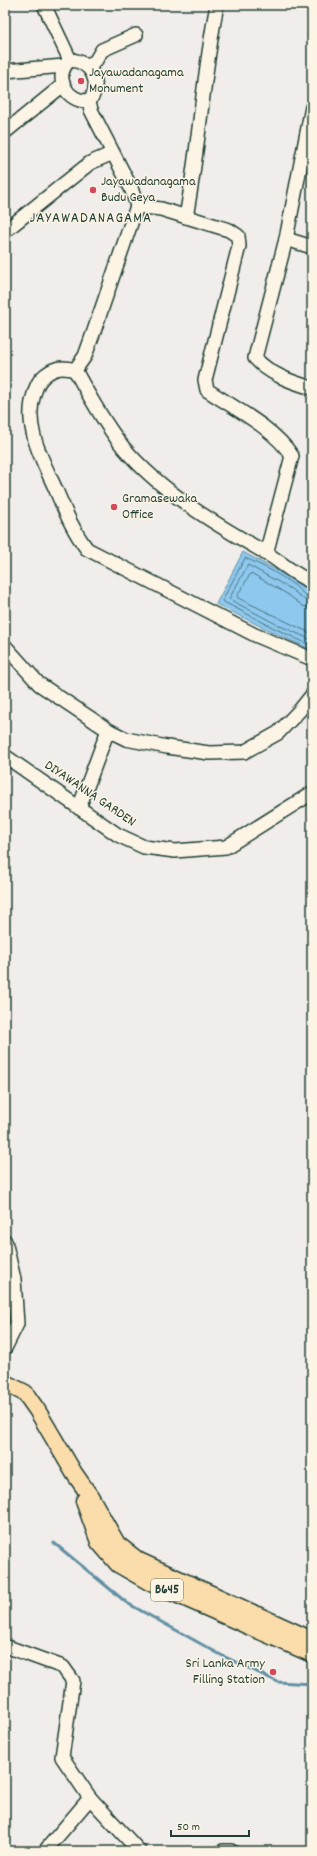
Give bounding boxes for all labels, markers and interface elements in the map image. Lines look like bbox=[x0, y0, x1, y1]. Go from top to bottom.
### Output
place label: Jayawadanagama Monument bbox=[89, 63, 184, 99]
marker: Jayawadanagama Monument bbox=[76, 76, 86, 86]
place label: Jayawadanagama Budu Geya bbox=[101, 172, 196, 208]
marker: Jayawadanagama Budu Geya bbox=[88, 185, 98, 195]
district label: JAYAWADANAGAMA bbox=[30, 208, 152, 230]
place label: Gramasewaka Office bbox=[122, 489, 197, 525]
marker: Gramasewaka Office bbox=[109, 502, 119, 512]
street label: DIYAWANNA GARDEN bbox=[40, 756, 140, 832]
road number: B645 bbox=[151, 1579, 183, 1601]
place label: Sri Lanka Army Filling Station bbox=[185, 1654, 265, 1690]
marker: Sri Lanka Army Filling Station bbox=[268, 1667, 278, 1677]
scale bar bbox=[171, 1812, 249, 1838]
text: 50 m bbox=[177, 1819, 200, 1836]

